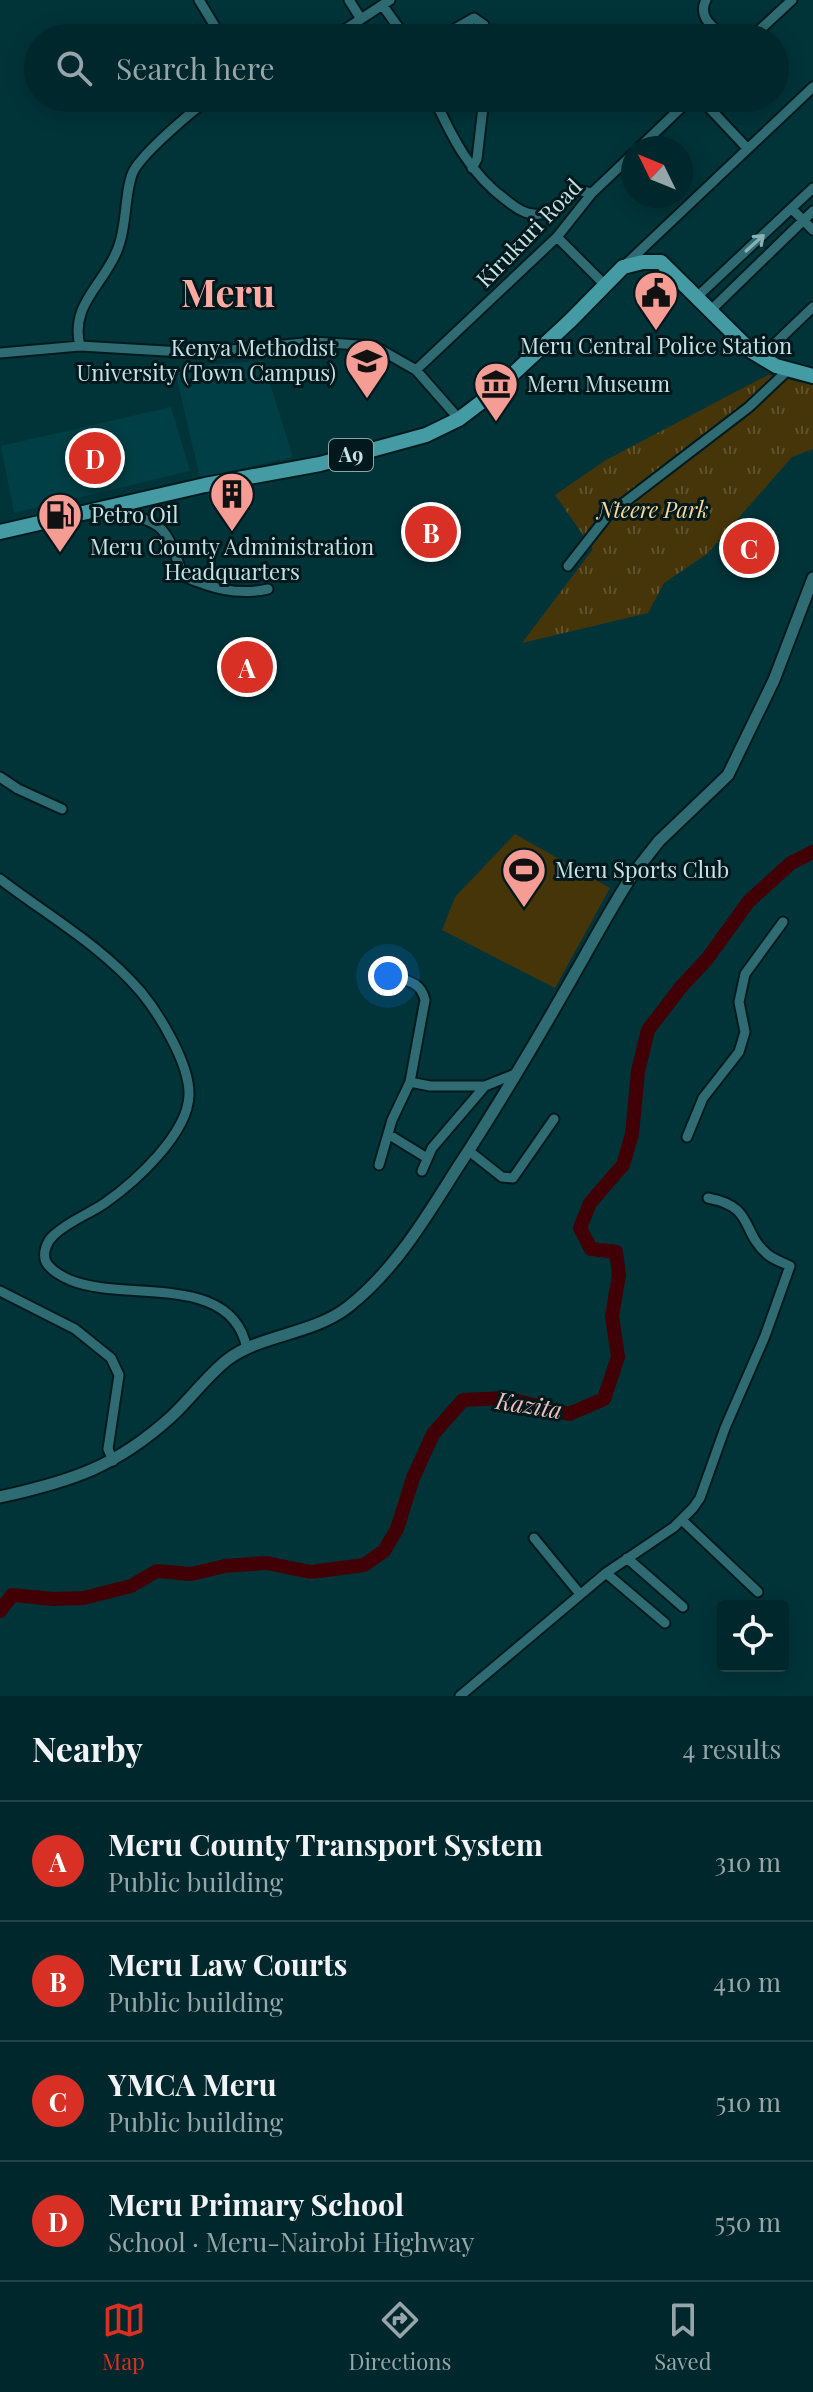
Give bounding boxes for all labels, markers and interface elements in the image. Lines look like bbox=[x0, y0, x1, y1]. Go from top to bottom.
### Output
search box bbox=[24, 24, 789, 112]
icon: search bbox=[52, 46, 96, 90]
text: Search here bbox=[116, 48, 275, 88]
north arrow bbox=[621, 136, 693, 208]
street label: Kirukuri Road bbox=[469, 171, 588, 293]
one-way arrow bbox=[745, 234, 765, 253]
district label: Meru bbox=[181, 266, 275, 317]
public building icon: Meru Central Police Station bbox=[632, 269, 680, 332]
place label: Meru Central Police Station bbox=[520, 330, 792, 360]
place label: Kenya Methodist University (Town Campus) bbox=[77, 332, 337, 387]
school or university icon: Kenya Methodist University (Town Campus) bbox=[343, 337, 391, 400]
museum icon: Meru Museum bbox=[472, 360, 520, 423]
place label: Meru Museum bbox=[527, 368, 670, 398]
pin: D bbox=[69, 428, 121, 488]
road number: A9 bbox=[329, 439, 373, 471]
building icon: Meru County Administration Headquarters bbox=[208, 470, 256, 533]
fuel station icon: Petro Oil bbox=[36, 491, 84, 554]
park label: Nteere Park bbox=[595, 494, 709, 524]
place label: Petro Oil bbox=[91, 499, 178, 529]
pin: B bbox=[405, 502, 457, 562]
pin: C bbox=[723, 518, 775, 578]
place label: Meru County Administration Headquarters bbox=[90, 531, 374, 586]
pin: A bbox=[221, 637, 273, 697]
sports icon: Meru Sports Club bbox=[500, 846, 548, 909]
place label: Meru Sports Club bbox=[555, 854, 729, 884]
your location bbox=[368, 956, 408, 996]
water label: Kazita bbox=[493, 1383, 565, 1425]
map controls bbox=[717, 1600, 789, 1672]
button: locate bbox=[717, 1600, 789, 1672]
text: Nearby bbox=[32, 1725, 143, 1771]
text: 4 results bbox=[682, 1731, 781, 1766]
text: Meru County Transport System bbox=[108, 1824, 543, 1864]
text: A bbox=[49, 1844, 67, 1879]
text: 310 m bbox=[714, 1844, 781, 1879]
text: Public building bbox=[108, 1864, 283, 1899]
text: Meru Law Courts bbox=[108, 1944, 347, 1984]
text: B bbox=[49, 1964, 67, 1999]
text: 410 m bbox=[713, 1964, 781, 1999]
text: Public building bbox=[108, 1984, 283, 2019]
text: YMCA Meru bbox=[108, 2064, 277, 2104]
text: C bbox=[49, 2084, 67, 2119]
text: 510 m bbox=[715, 2084, 781, 2119]
text: Public building bbox=[108, 2104, 283, 2139]
text: Meru Primary School bbox=[108, 2184, 404, 2224]
text: D bbox=[48, 2204, 68, 2239]
text: 550 m bbox=[714, 2204, 781, 2239]
text: School · Meru-Nairobi Highway bbox=[108, 2224, 474, 2259]
tab: Map bbox=[102, 2298, 146, 2376]
tab: Directions bbox=[349, 2298, 451, 2376]
tab: Saved bbox=[654, 2298, 712, 2376]

